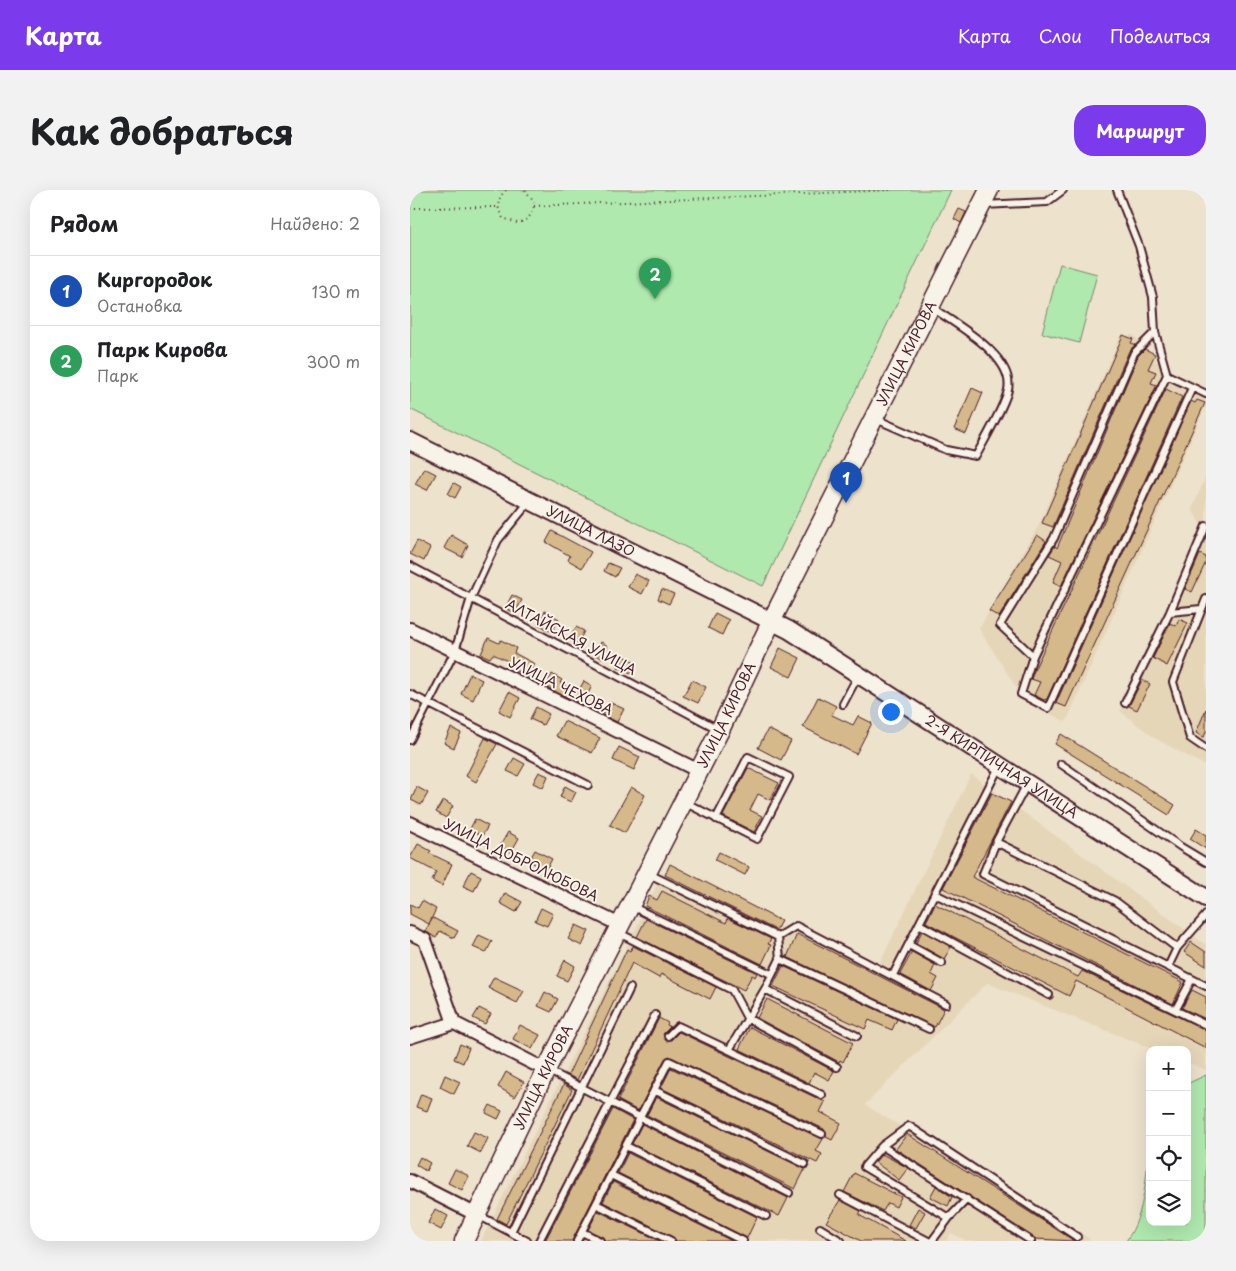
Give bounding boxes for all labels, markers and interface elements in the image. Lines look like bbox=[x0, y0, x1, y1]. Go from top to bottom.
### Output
text: Карта bbox=[25, 17, 102, 53]
text: Карта bbox=[958, 22, 1011, 49]
text: Слои bbox=[1039, 22, 1082, 49]
text: Поделиться bbox=[1110, 22, 1211, 49]
text: Как добраться bbox=[30, 104, 294, 157]
button: Маршрут bbox=[1074, 105, 1206, 156]
text: Рядом bbox=[50, 207, 118, 239]
text: Найдено: 2 bbox=[270, 211, 360, 235]
pin: 2 bbox=[639, 258, 671, 299]
text: Киргородок bbox=[97, 265, 212, 293]
text: 1 bbox=[62, 279, 70, 303]
text: 130 m bbox=[312, 279, 360, 303]
text: Остановка bbox=[97, 293, 182, 317]
street label: УЛИЦА КИРОВА bbox=[871, 297, 941, 409]
text: Парк Кирова bbox=[97, 335, 228, 363]
text: 2 bbox=[60, 349, 72, 373]
text: 300 m bbox=[306, 349, 360, 373]
text: Парк bbox=[97, 363, 138, 387]
pin: 1 bbox=[830, 462, 862, 503]
street label: УЛИЦА ЛАЗО bbox=[543, 500, 639, 562]
street label: АЛТАЙСКАЯ УЛИЦА bbox=[502, 593, 641, 680]
street label: УЛИЦА ЧЕХОВА bbox=[506, 651, 617, 720]
street label: УЛИЦА КИРОВА bbox=[692, 659, 761, 771]
your location bbox=[878, 699, 904, 725]
street label: 2-Я КИРПИЧНАЯ УЛИЦА bbox=[921, 709, 1083, 823]
street label: УЛИЦА ДОБРОЛЮБОВА bbox=[440, 813, 602, 906]
street label: УЛИЦА КИРОВА bbox=[508, 1021, 578, 1133]
map controls bbox=[1146, 1046, 1191, 1226]
button: + bbox=[1146, 1046, 1191, 1091]
button: − bbox=[1146, 1091, 1191, 1136]
button: locate bbox=[1146, 1136, 1191, 1181]
button: layers bbox=[1146, 1181, 1191, 1226]

